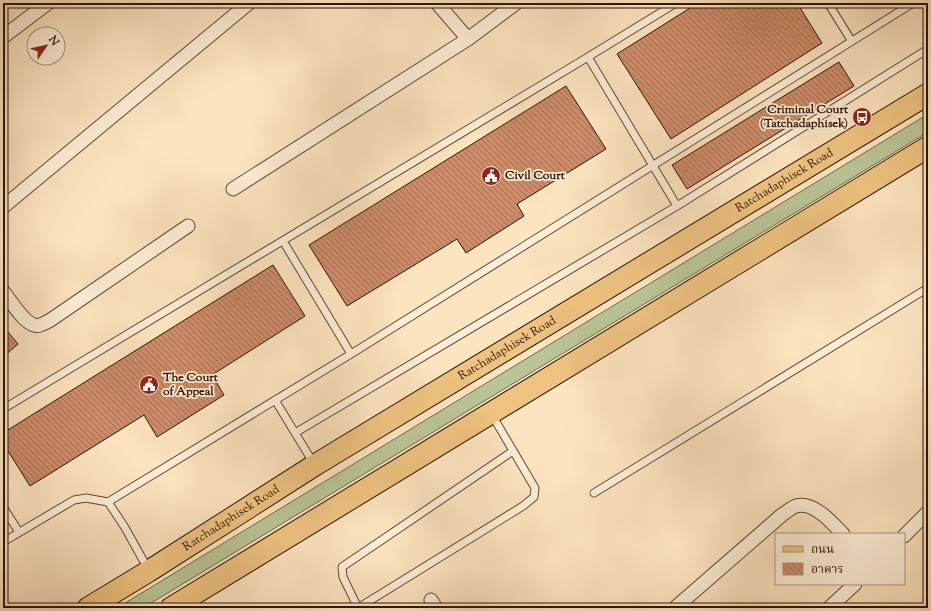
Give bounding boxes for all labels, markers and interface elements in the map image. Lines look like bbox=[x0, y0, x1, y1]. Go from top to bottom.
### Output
north arrow bbox=[26, 26, 66, 66]
text: N bbox=[44, 32, 63, 49]
place label: Criminal Court (Tatchadaphisek) bbox=[760, 101, 849, 133]
bus stop icon: Criminal Court (Tatchadaphisek) bbox=[851, 106, 873, 128]
street label: Ratchadaphisek Road bbox=[732, 144, 837, 217]
public building icon: Civil Court bbox=[480, 165, 502, 187]
place label: Civil Court bbox=[505, 167, 566, 185]
street label: Ratchadaphisek Road bbox=[455, 312, 560, 385]
place label: The Court of Appeal bbox=[162, 369, 219, 401]
public building icon: The Court of Appeal bbox=[138, 374, 160, 396]
street label: Ratchadaphisek Road bbox=[179, 481, 283, 556]
legend bbox=[775, 533, 905, 585]
text: ถนน bbox=[811, 541, 834, 559]
text: อาคาร bbox=[811, 561, 843, 579]

